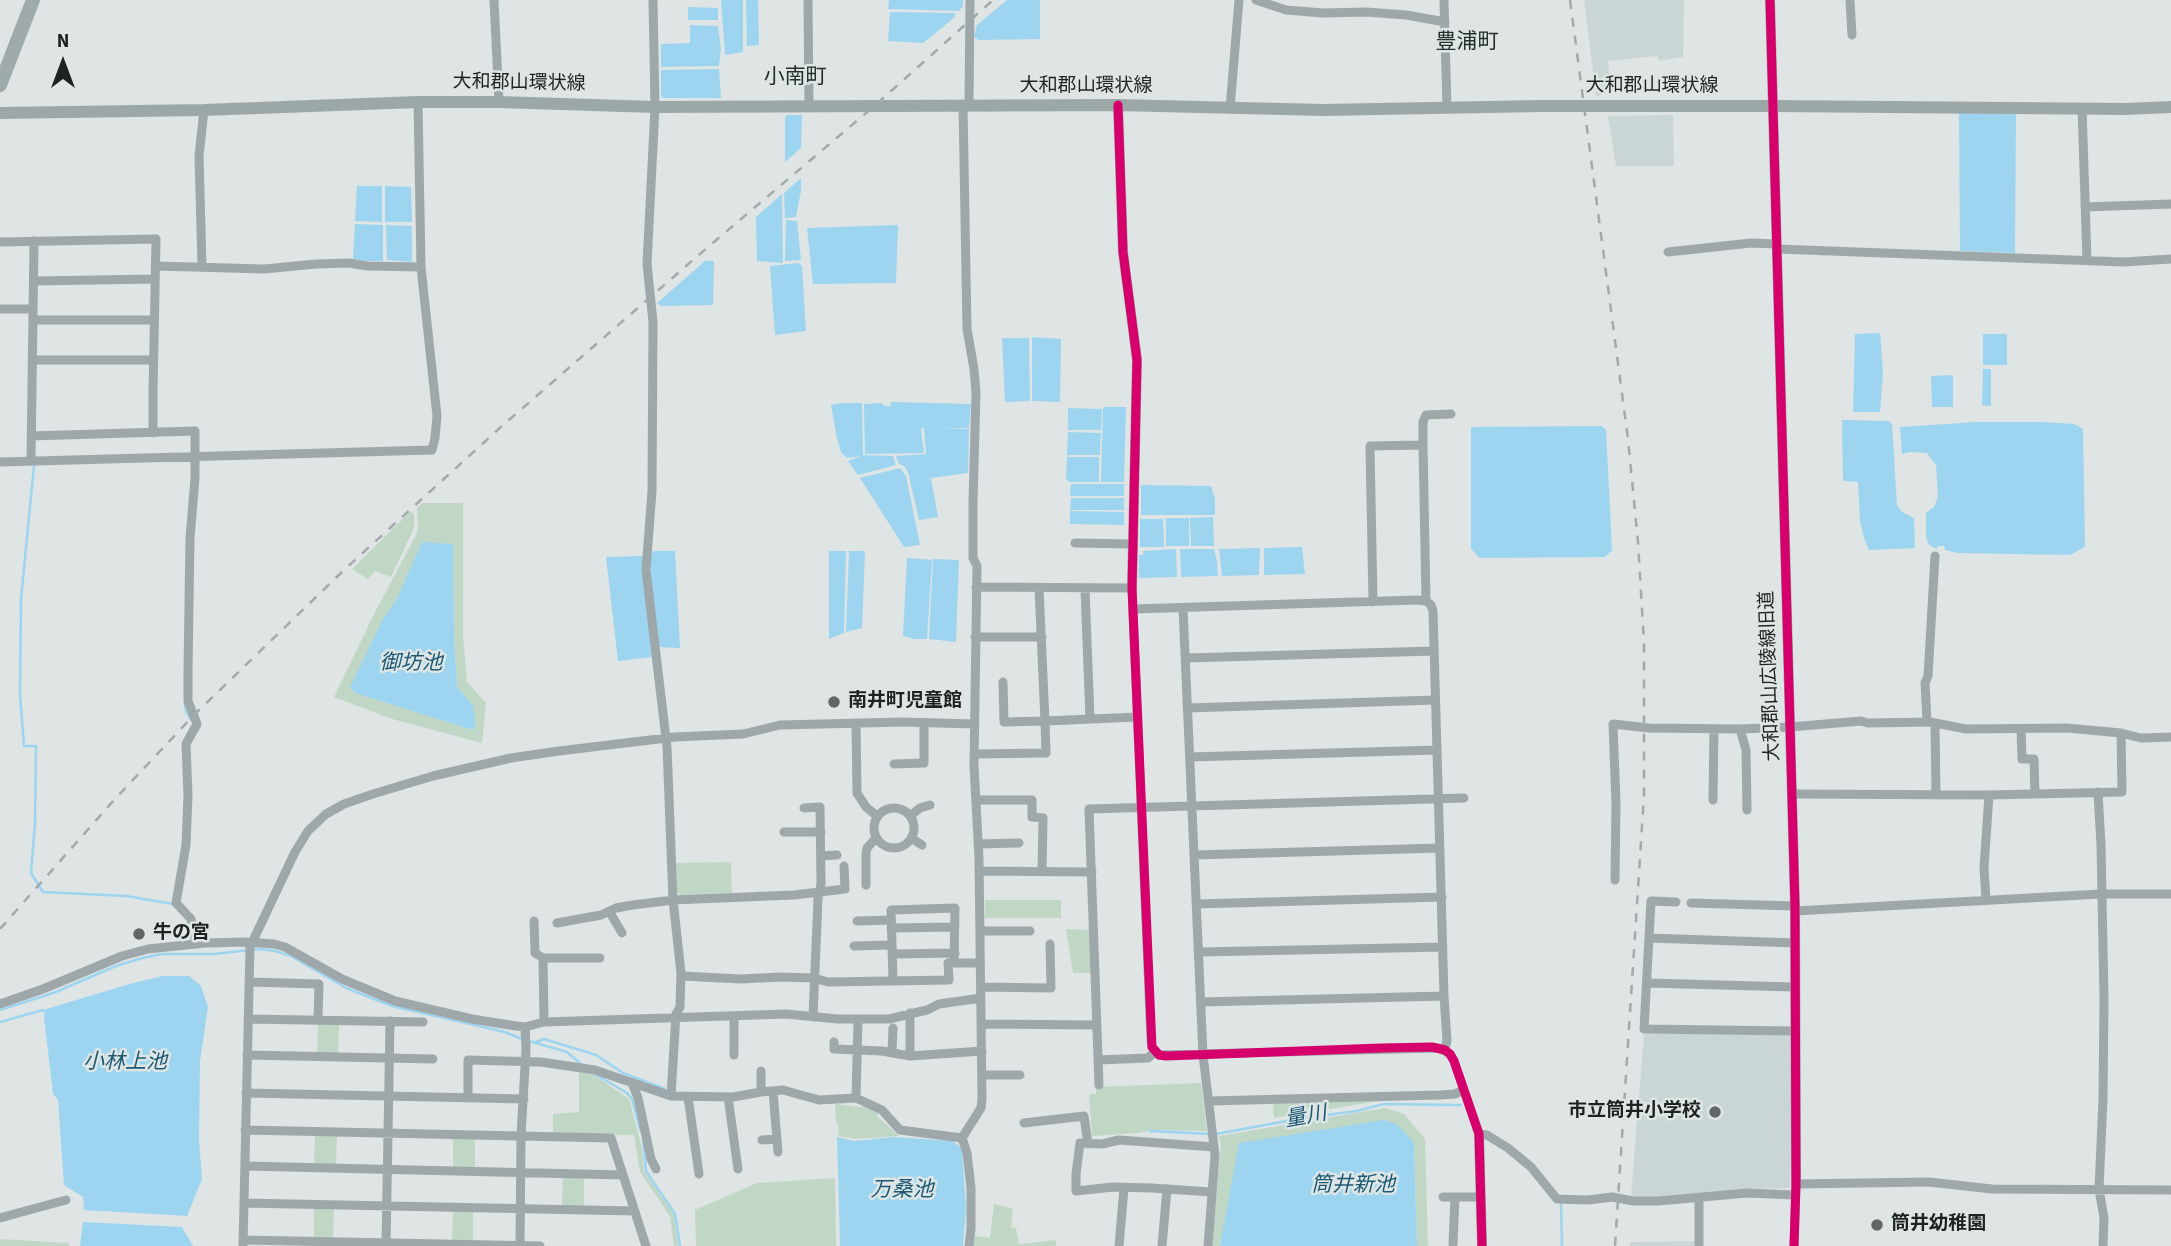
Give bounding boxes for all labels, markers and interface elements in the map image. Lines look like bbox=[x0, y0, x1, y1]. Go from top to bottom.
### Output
north arrow bbox=[28, 28, 98, 98]
text: N bbox=[57, 28, 69, 55]
district label: 豊浦町 bbox=[1436, 30, 1498, 56]
district label: 小南町 bbox=[764, 65, 826, 91]
street label: 大和郡山環状線 bbox=[452, 71, 586, 97]
street label: 大和郡山環状線 bbox=[1020, 76, 1152, 98]
street label: 大和郡山環状線 bbox=[1586, 76, 1718, 98]
street label: 大和郡山広陵線旧道 bbox=[1757, 590, 1785, 762]
water label: 御坊池 bbox=[380, 651, 442, 677]
place label: 南井町児童館 bbox=[848, 691, 962, 713]
marker: 南井町児童館 bbox=[826, 694, 842, 710]
place label: 牛の宮 bbox=[153, 923, 210, 945]
marker: 牛の宮 bbox=[131, 926, 147, 942]
water label: 小林上池 bbox=[83, 1050, 167, 1076]
place label: 市立筒井小学校 bbox=[1568, 1101, 1701, 1123]
water label: 量川 bbox=[1283, 1102, 1329, 1134]
marker: 市立筒井小学校 bbox=[1707, 1104, 1723, 1120]
water label: 筒井新池 bbox=[1311, 1173, 1395, 1199]
water label: 万桑池 bbox=[871, 1178, 933, 1204]
place label: 筒井幼稚園 bbox=[1891, 1214, 1986, 1236]
marker: 筒井幼稚園 bbox=[1869, 1217, 1885, 1233]

